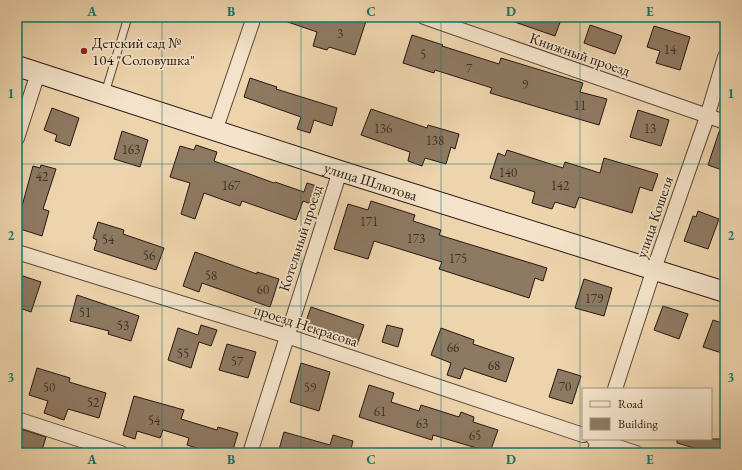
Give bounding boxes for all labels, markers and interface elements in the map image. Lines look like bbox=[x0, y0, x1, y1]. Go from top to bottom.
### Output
text: A bbox=[86, 3, 97, 20]
text: B bbox=[227, 3, 235, 20]
text: C bbox=[366, 3, 376, 20]
text: D bbox=[506, 3, 516, 20]
text: E bbox=[646, 3, 654, 20]
house number: 3 bbox=[337, 25, 343, 42]
street label: Книжный проезд bbox=[527, 28, 633, 80]
place label: Детский сад № 104 "Соловушка" bbox=[92, 33, 195, 69]
house number: 14 bbox=[664, 41, 677, 58]
marker: Детский сад № 104 "Соловушка" bbox=[79, 46, 89, 56]
house number: 5 bbox=[420, 46, 426, 63]
house number: 7 bbox=[466, 60, 473, 77]
house number: 9 bbox=[522, 76, 529, 93]
text: 1 bbox=[8, 85, 15, 102]
text: 1 bbox=[728, 85, 735, 102]
house number: 11 bbox=[574, 97, 586, 114]
house number: 136 bbox=[374, 120, 392, 137]
house number: 13 bbox=[644, 120, 656, 137]
house number: 138 bbox=[426, 132, 444, 149]
house number: 163 bbox=[122, 141, 140, 158]
street label: улица Шлютова bbox=[322, 157, 420, 204]
house number: 140 bbox=[499, 164, 517, 181]
house number: 42 bbox=[36, 168, 49, 185]
street label: улица Кошеля bbox=[631, 173, 677, 260]
house number: 167 bbox=[222, 177, 241, 194]
house number: 142 bbox=[551, 177, 570, 194]
street label: Котельный проезд bbox=[274, 182, 326, 294]
house number: 171 bbox=[360, 213, 378, 230]
text: 2 bbox=[8, 227, 15, 244]
text: 2 bbox=[728, 227, 735, 244]
house number: 173 bbox=[407, 230, 425, 247]
house number: 54 bbox=[102, 231, 115, 248]
house number: 56 bbox=[143, 247, 155, 264]
house number: 175 bbox=[449, 250, 467, 267]
house number: 58 bbox=[205, 267, 217, 284]
house number: 60 bbox=[257, 281, 269, 298]
house number: 179 bbox=[585, 290, 604, 307]
street label: проезд Некрасова bbox=[252, 299, 360, 351]
house number: 51 bbox=[79, 304, 91, 321]
house number: 53 bbox=[117, 317, 129, 334]
house number: 66 bbox=[447, 339, 459, 356]
house number: 55 bbox=[177, 345, 189, 362]
house number: 57 bbox=[231, 353, 244, 370]
house number: 68 bbox=[488, 357, 500, 374]
text: 3 bbox=[8, 369, 15, 386]
text: 3 bbox=[728, 369, 735, 386]
house number: 70 bbox=[559, 378, 571, 395]
house number: 50 bbox=[43, 379, 55, 396]
house number: 59 bbox=[304, 379, 317, 396]
legend bbox=[582, 388, 712, 440]
house number: 52 bbox=[87, 394, 100, 411]
text: Road bbox=[618, 396, 644, 412]
house number: 61 bbox=[374, 403, 386, 420]
house number: 54 bbox=[148, 412, 161, 429]
house number: 63 bbox=[416, 415, 428, 432]
text: Building bbox=[618, 416, 659, 432]
house number: 65 bbox=[469, 427, 481, 444]
text: A bbox=[86, 451, 97, 468]
text: B bbox=[227, 451, 235, 468]
text: C bbox=[366, 451, 376, 468]
text: D bbox=[506, 451, 516, 468]
text: E bbox=[646, 451, 654, 468]

